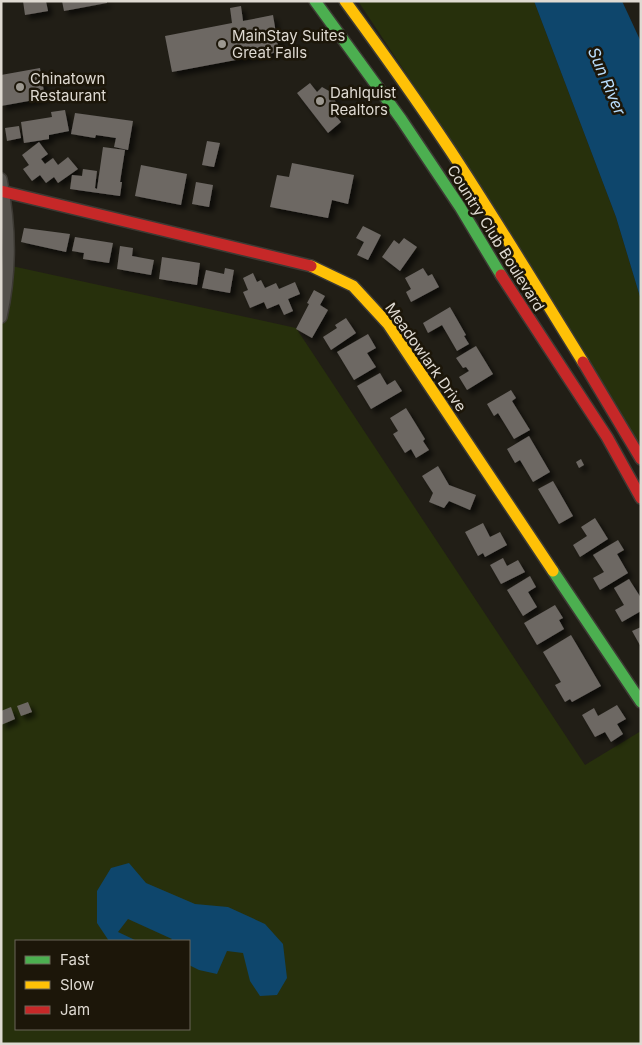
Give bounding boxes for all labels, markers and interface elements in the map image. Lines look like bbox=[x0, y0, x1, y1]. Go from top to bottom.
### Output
place label: MainStay Suites Great Falls bbox=[232, 26, 346, 62]
marker: MainStay Suites Great Falls bbox=[216, 38, 228, 50]
water label: Sun River bbox=[584, 44, 631, 119]
place label: Chinatown Restaurant bbox=[30, 69, 106, 105]
marker: Chinatown Restaurant bbox=[14, 81, 26, 93]
place label: Dahlquist Realtors bbox=[330, 83, 396, 119]
marker: Dahlquist Realtors bbox=[314, 95, 326, 107]
street label: Country Club Boulevard bbox=[443, 161, 549, 315]
street label: Meadowlark Drive bbox=[381, 299, 471, 415]
legend bbox=[15, 940, 190, 1030]
text: Fast bbox=[60, 950, 90, 969]
text: Slow bbox=[60, 975, 94, 994]
text: Jam bbox=[60, 1000, 90, 1019]

